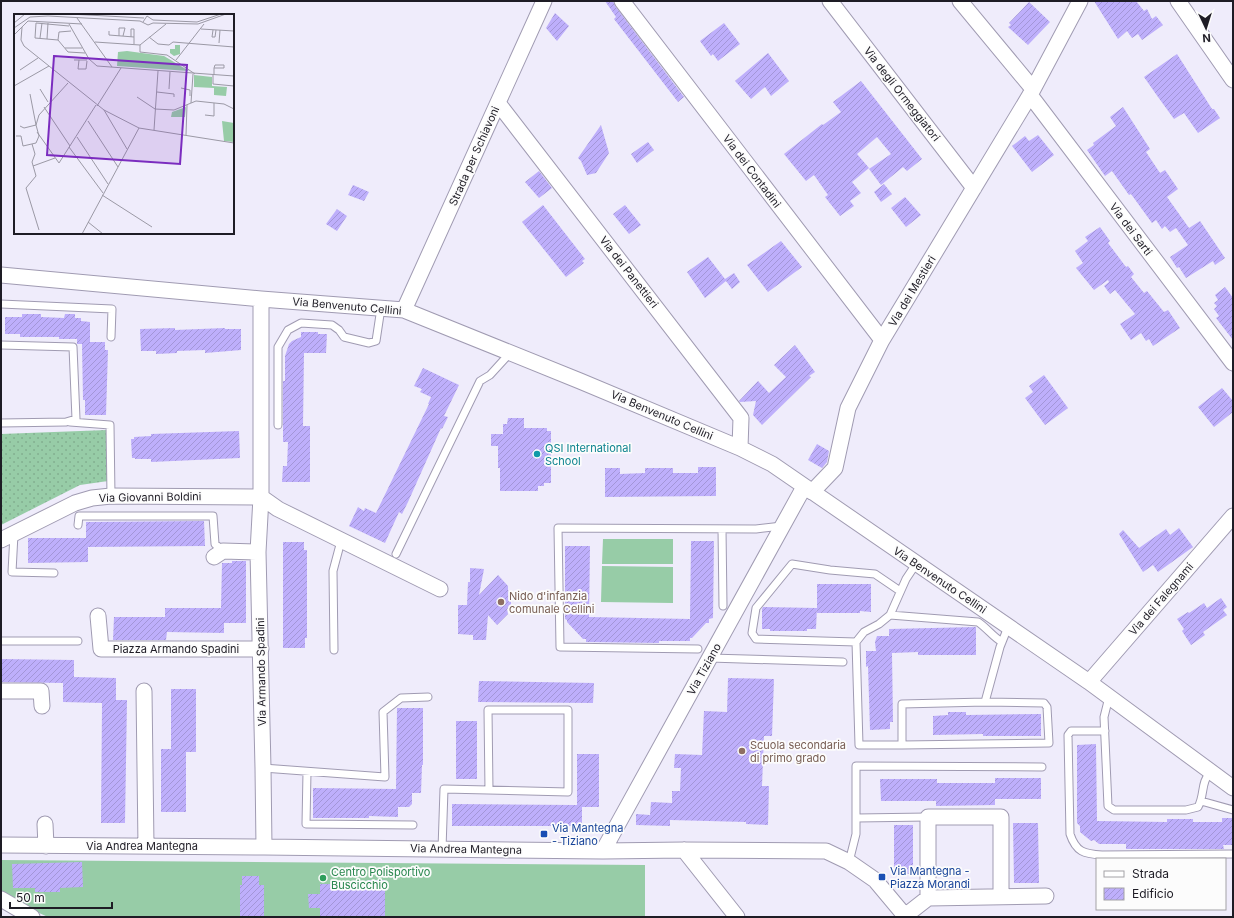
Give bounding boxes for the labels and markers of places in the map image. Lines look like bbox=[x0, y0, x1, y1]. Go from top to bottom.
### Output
place label: QSI International School bbox=[545, 441, 631, 468]
marker: QSI International School bbox=[532, 449, 542, 459]
place label: Nido d'infanzia comunale Cellini bbox=[509, 589, 594, 616]
marker: Nido d'infanzia comunale Cellini bbox=[496, 597, 506, 607]
place label: Scuola secondaria di primo grado bbox=[750, 738, 846, 765]
marker: Scuola secondaria di primo grado bbox=[737, 746, 747, 756]
place label: Via Mantegna - Tiziano bbox=[552, 821, 623, 848]
marker: Via Mantegna - Tiziano bbox=[539, 829, 549, 839]
place label: Via Mantegna - Piazza Morandi bbox=[890, 864, 970, 891]
place label: Centro Polisportivo Buscicchio bbox=[331, 865, 431, 892]
marker: Via Mantegna - Piazza Morandi bbox=[877, 872, 887, 882]
marker: Centro Polisportivo Buscicchio bbox=[318, 873, 328, 883]

